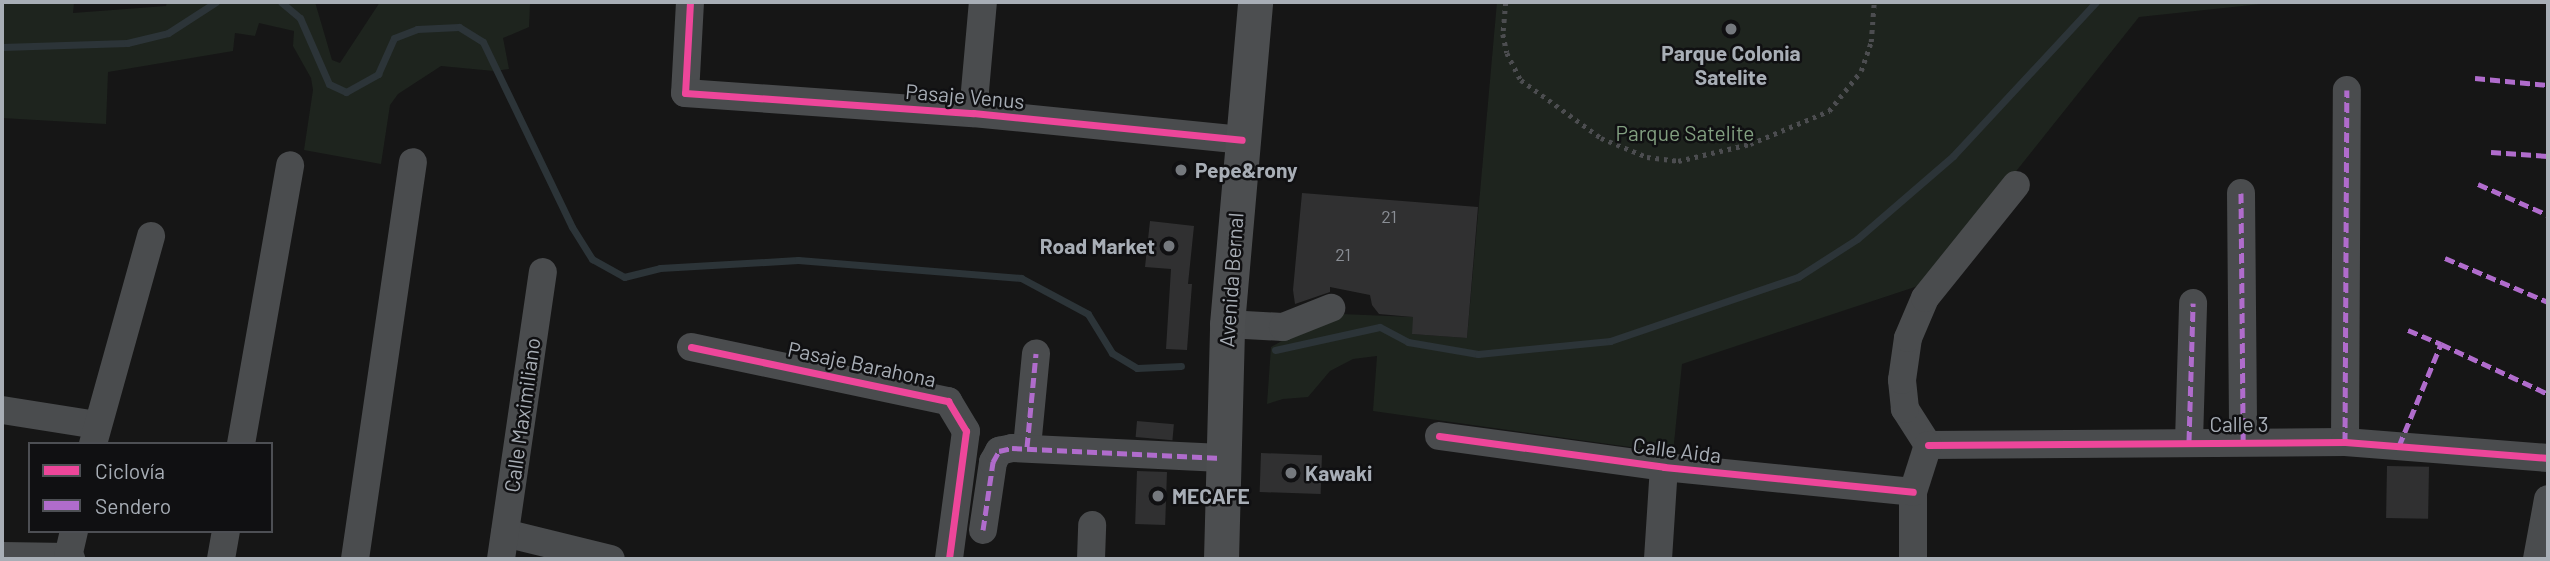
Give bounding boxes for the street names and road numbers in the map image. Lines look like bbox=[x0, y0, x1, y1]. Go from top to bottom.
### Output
street label: Pasaje Venus bbox=[904, 78, 1026, 114]
street label: Avenida Bernal bbox=[1214, 212, 1248, 348]
street label: Calle Maximiliano bbox=[499, 336, 545, 494]
street label: Pasaje Barahona bbox=[785, 336, 939, 392]
street label: Calle 3 bbox=[2209, 411, 2269, 437]
street label: Calle Aida bbox=[1631, 432, 1723, 468]

